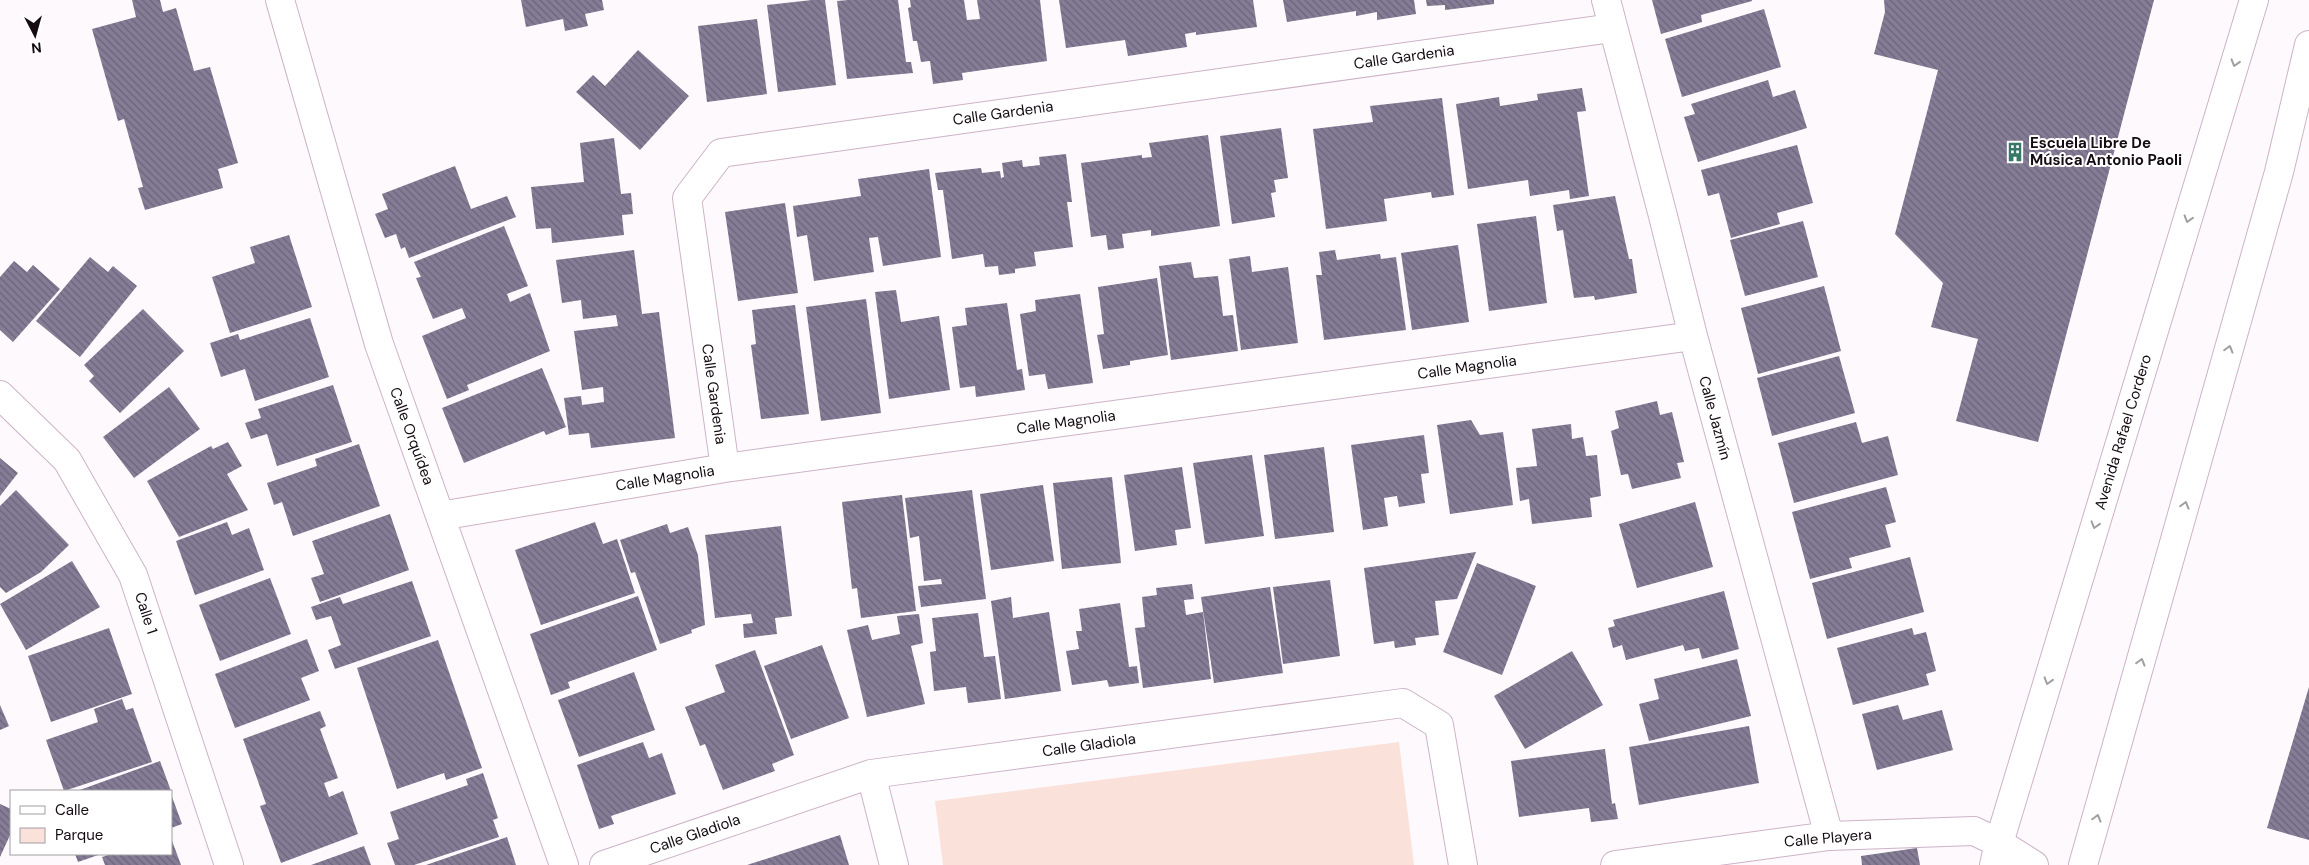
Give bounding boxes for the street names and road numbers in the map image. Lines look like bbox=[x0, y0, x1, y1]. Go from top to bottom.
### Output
street label: Calle Gardenia bbox=[1352, 40, 1456, 74]
street label: Calle Gardenia bbox=[951, 96, 1055, 130]
street label: Calle Gardenia bbox=[697, 342, 731, 446]
street label: Calle Magnolia bbox=[1416, 350, 1518, 384]
street label: Avenida Rafael Cordero bbox=[2090, 352, 2156, 512]
street label: Calle Jazmín bbox=[1694, 374, 1736, 462]
street label: Calle Orquídea bbox=[385, 384, 439, 488]
street label: Calle Magnolia bbox=[1015, 405, 1117, 439]
street label: Calle Magnolia bbox=[614, 460, 716, 496]
street label: Calle 1 bbox=[130, 590, 162, 636]
street label: Calle Gladiola bbox=[1041, 729, 1137, 761]
street label: Calle Gladiola bbox=[647, 809, 743, 859]
street label: Calle Playera bbox=[1783, 824, 1873, 852]

